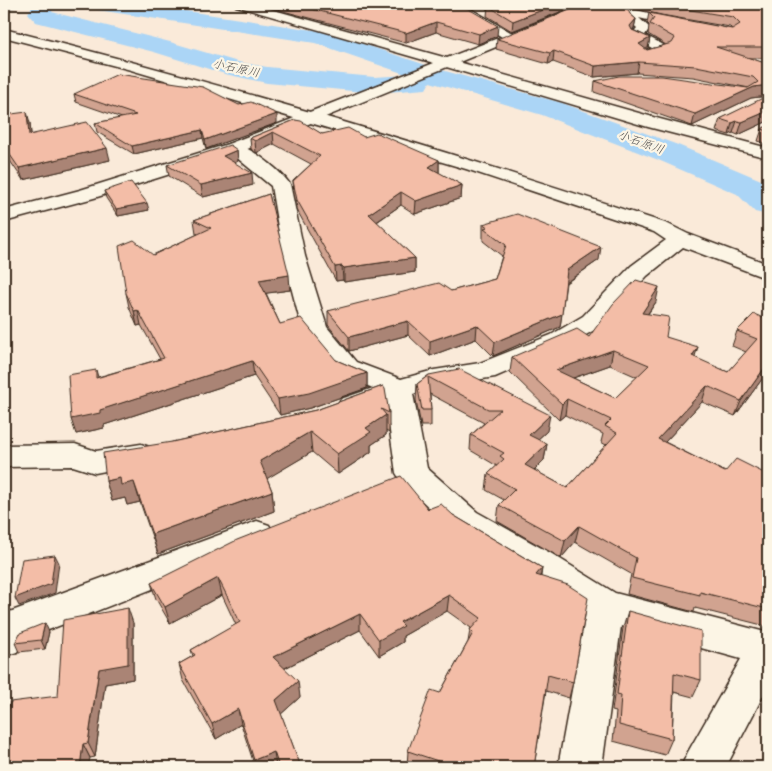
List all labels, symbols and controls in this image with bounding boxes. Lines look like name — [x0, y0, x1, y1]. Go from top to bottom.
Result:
water label: 小石原川 — [211, 53, 262, 81]
water label: 小石原川 — [616, 124, 667, 158]

